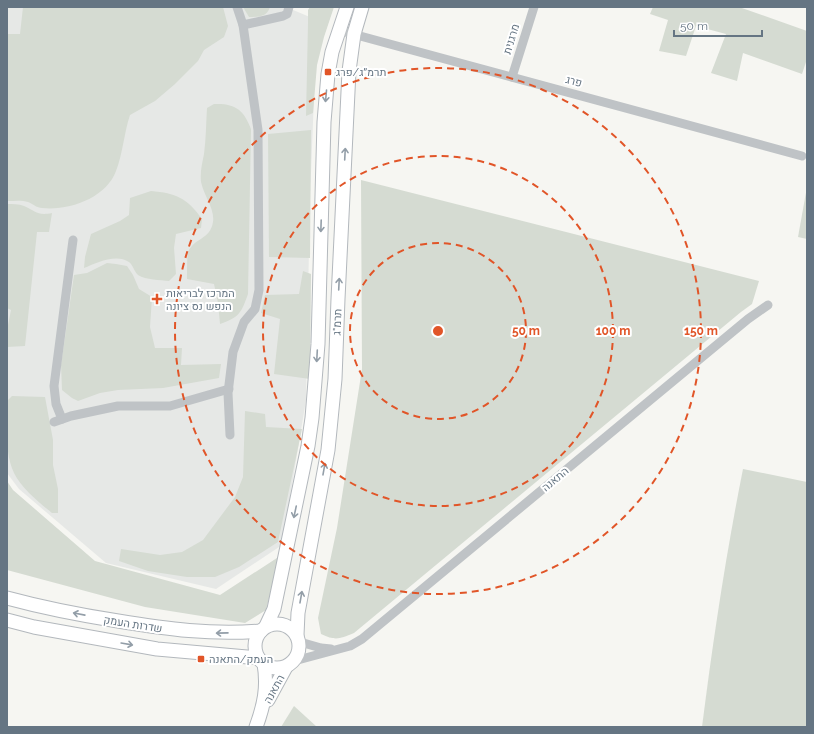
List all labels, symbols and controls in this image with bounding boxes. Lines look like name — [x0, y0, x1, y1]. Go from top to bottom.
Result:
scale bar — [674, 12, 762, 38]
text: 50 m — [680, 19, 708, 33]
street label: מרגנית — [501, 22, 522, 56]
place label: תרמ״ג/פרג — [336, 66, 386, 79]
marker: תרמ״ג/פרג — [323, 67, 333, 77]
street label: פרג — [564, 73, 584, 90]
one-way arrow — [323, 89, 330, 102]
one-way arrow — [341, 148, 349, 161]
one-way arrow — [318, 219, 325, 232]
one-way arrow — [335, 278, 342, 291]
place label: המרכז לבריאות הנפש נס ציונה — [166, 287, 235, 313]
marker: המרכז לבריאות הנפש נס ציונה — [151, 293, 163, 305]
street label: תרמ"ג — [331, 308, 344, 336]
centre of rings — [431, 324, 445, 338]
text: 50 m — [512, 324, 540, 338]
text: 100 m — [596, 324, 630, 338]
text: 150 m — [684, 324, 718, 338]
one-way arrow — [314, 349, 321, 362]
one-way arrow — [321, 463, 329, 476]
street label: התאנה — [539, 464, 571, 494]
one-way arrow — [290, 505, 298, 518]
one-way arrow — [297, 591, 305, 604]
one-way arrow — [73, 610, 86, 618]
street label: שדרות העמק — [103, 613, 163, 636]
one-way arrow — [216, 629, 229, 637]
one-way arrow — [121, 640, 134, 648]
place label: העמק/התאנה — [209, 653, 273, 666]
marker: העמק/התאנה — [196, 654, 206, 664]
street label: התאנה — [261, 673, 288, 706]

